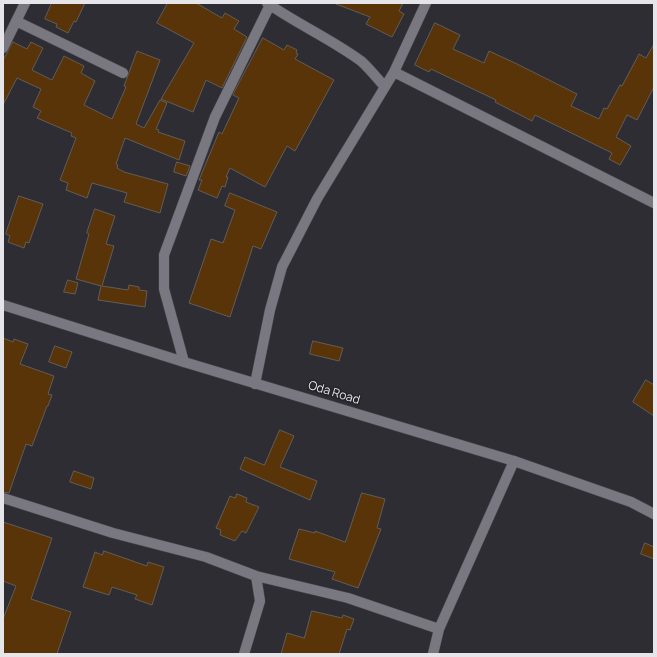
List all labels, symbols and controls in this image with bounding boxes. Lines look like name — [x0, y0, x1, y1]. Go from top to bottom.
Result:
street label: Oda Road — [306, 378, 362, 408]

